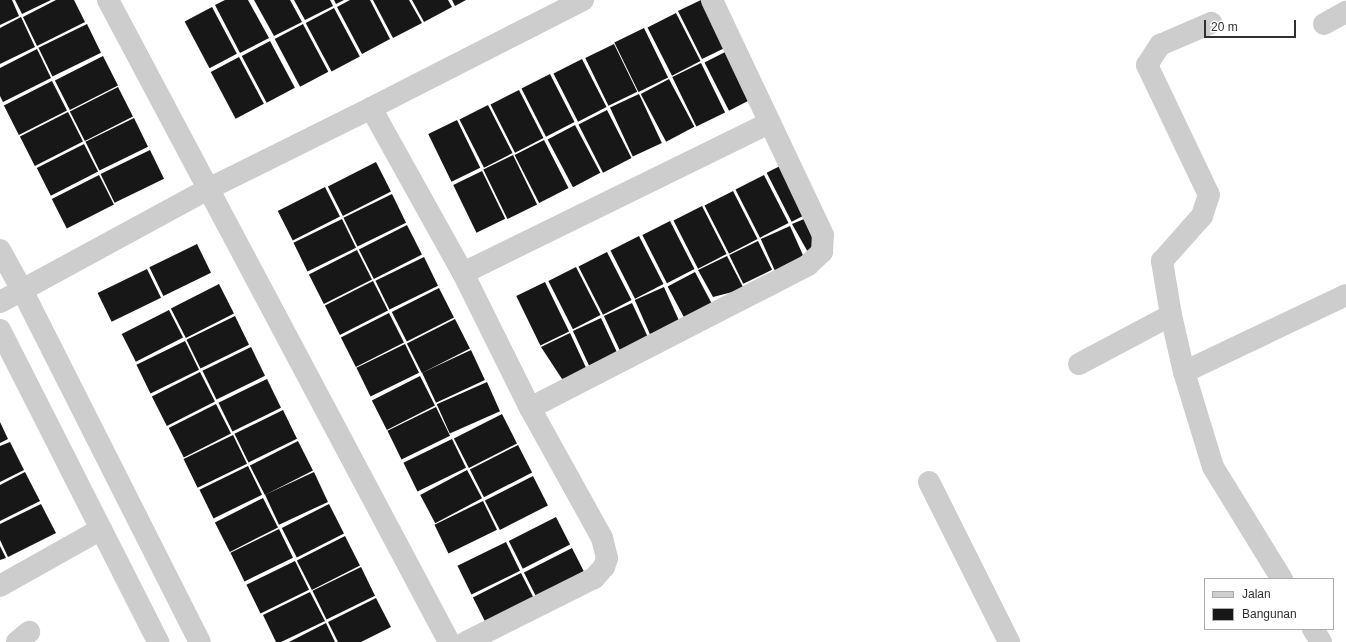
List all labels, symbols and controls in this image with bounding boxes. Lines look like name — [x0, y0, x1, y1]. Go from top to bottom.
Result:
scale bar — [1206, 12, 1298, 38]
text: 20 m — [1211, 20, 1238, 34]
legend — [1204, 578, 1334, 630]
text: Jalan — [1242, 587, 1271, 601]
text: Bangunan — [1242, 607, 1297, 621]

